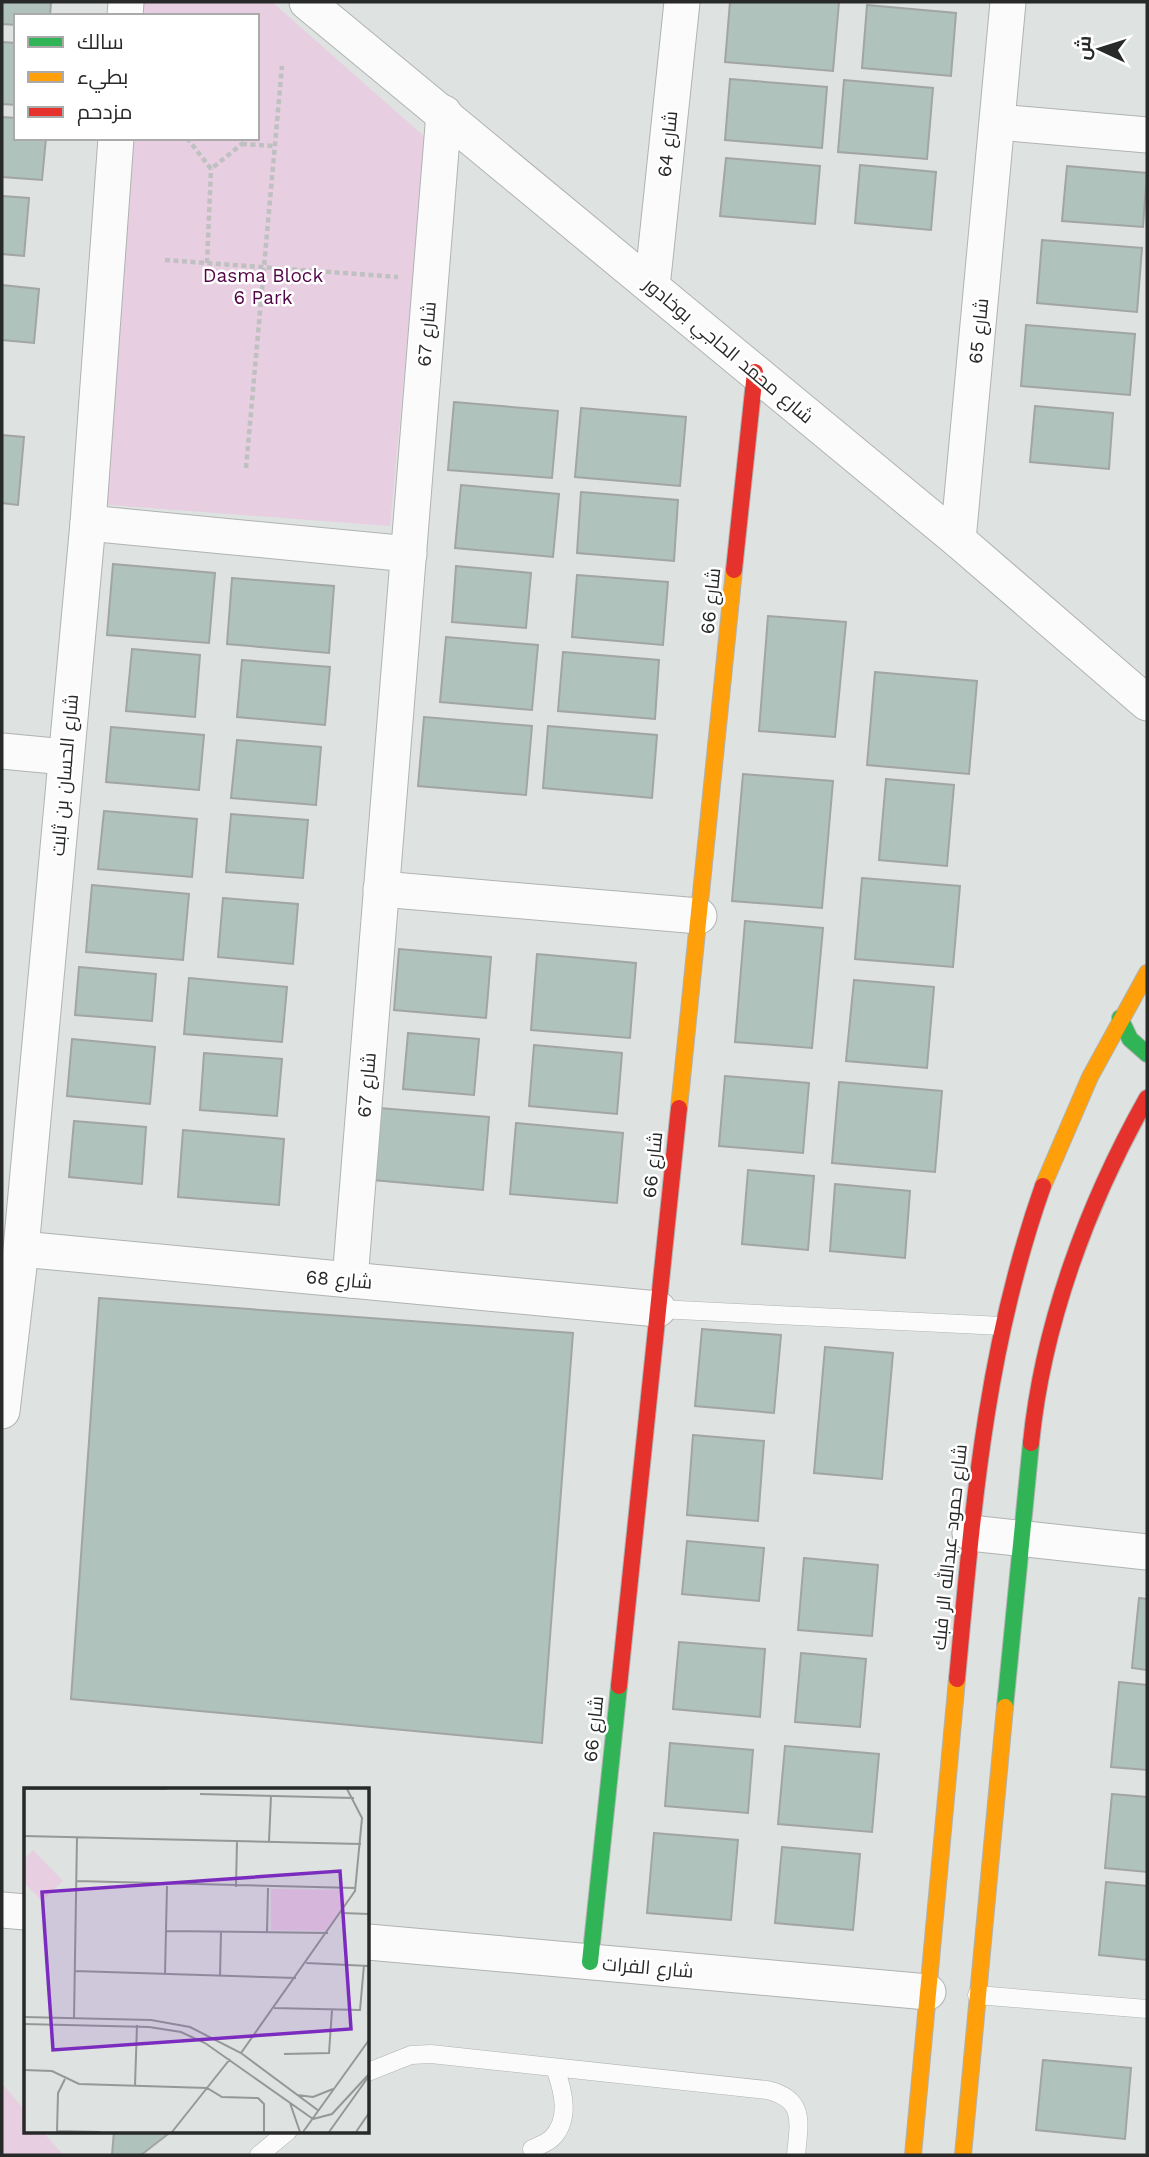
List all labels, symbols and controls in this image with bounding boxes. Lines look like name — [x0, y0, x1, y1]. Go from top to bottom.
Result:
legend — [14, 14, 259, 140]
north arrow — [1065, 14, 1135, 84]
text: سالك — [77, 29, 124, 54]
text: ش — [1071, 35, 1096, 61]
text: بطيء — [77, 64, 128, 93]
text: مزدحم — [77, 99, 132, 126]
street label: شارع 64 — [653, 110, 684, 179]
park label: Dasma Block 6 Park — [203, 264, 323, 309]
street label: شارع محمد الحاجي بوخادور — [636, 272, 818, 430]
street label: شارع 65 — [964, 297, 995, 365]
street label: شارع 67 — [412, 301, 443, 368]
street label: شارع 66 — [696, 567, 727, 635]
street label: شارع الحسان بن ثابت — [46, 693, 85, 857]
street label: شارع 67 — [352, 1052, 383, 1119]
street label: شارع 66 — [638, 1131, 669, 1199]
street label: شارع 68 — [305, 1265, 373, 1296]
street label: شارع حمود عبدالله الر فبك — [926, 1443, 974, 1651]
street label: شارع 66 — [579, 1695, 610, 1763]
inset map — [24, 1788, 369, 2132]
street label: شارع الفرات — [601, 1952, 695, 1985]

